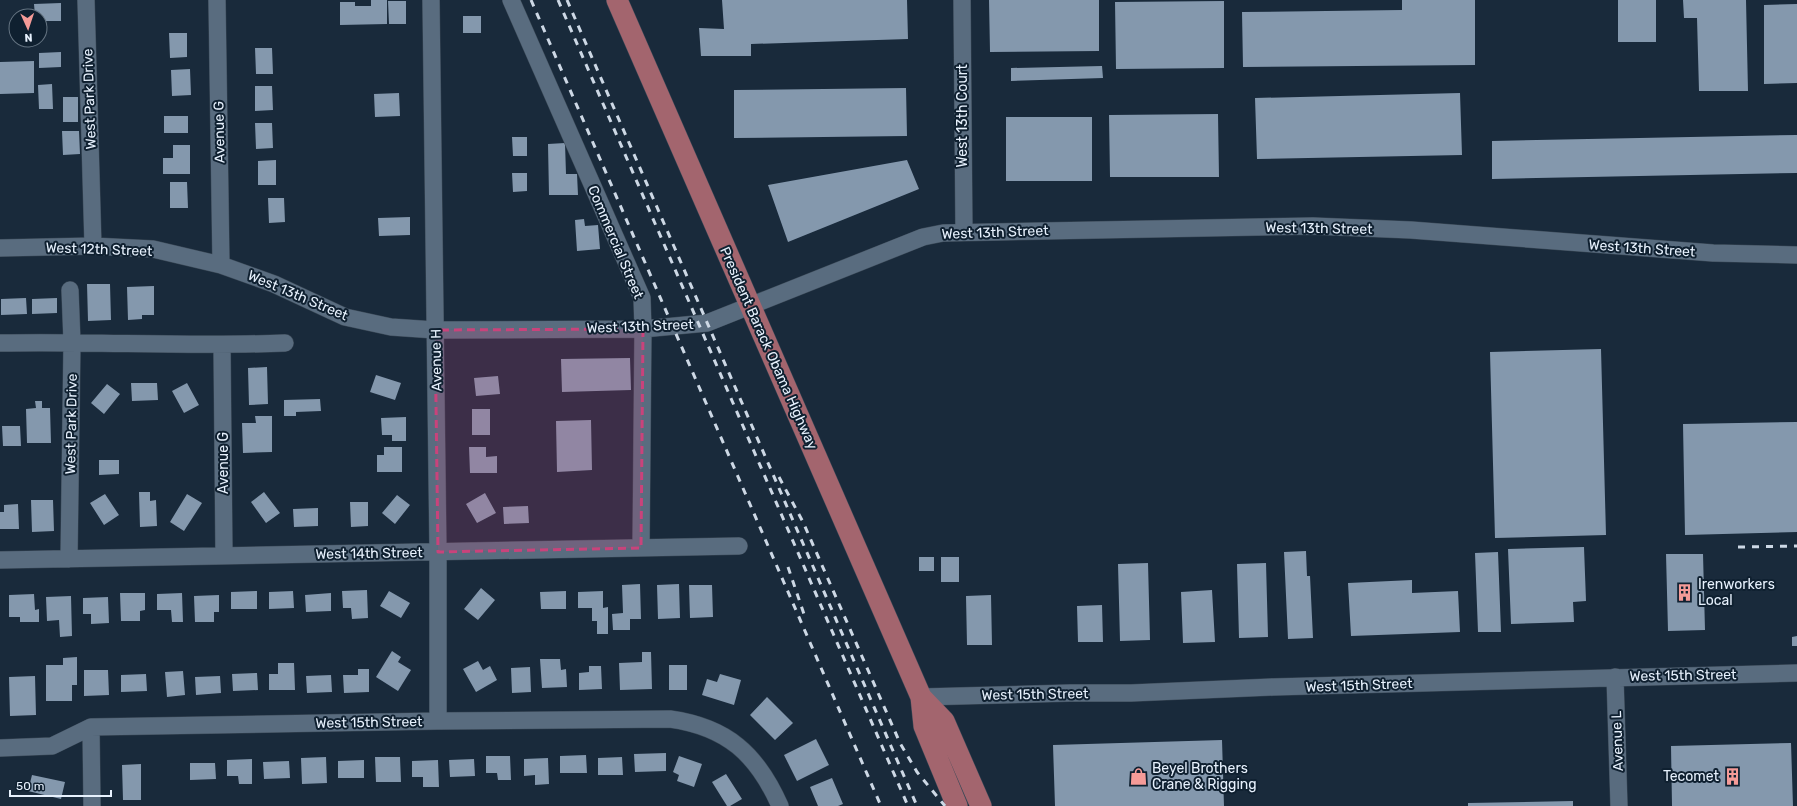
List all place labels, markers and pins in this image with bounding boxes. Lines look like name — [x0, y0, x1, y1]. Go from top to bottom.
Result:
place label: Irenworkers Local — [1698, 576, 1775, 609]
building icon: Irenworkers Local — [1675, 582, 1695, 602]
place label: Beyel Brothers Crane & Rigging — [1152, 760, 1257, 793]
shop icon: Beyel Brothers Crane & Rigging — [1129, 766, 1149, 786]
building icon: Tecomet — [1722, 766, 1742, 786]
place label: Tecomet — [1663, 768, 1720, 785]

